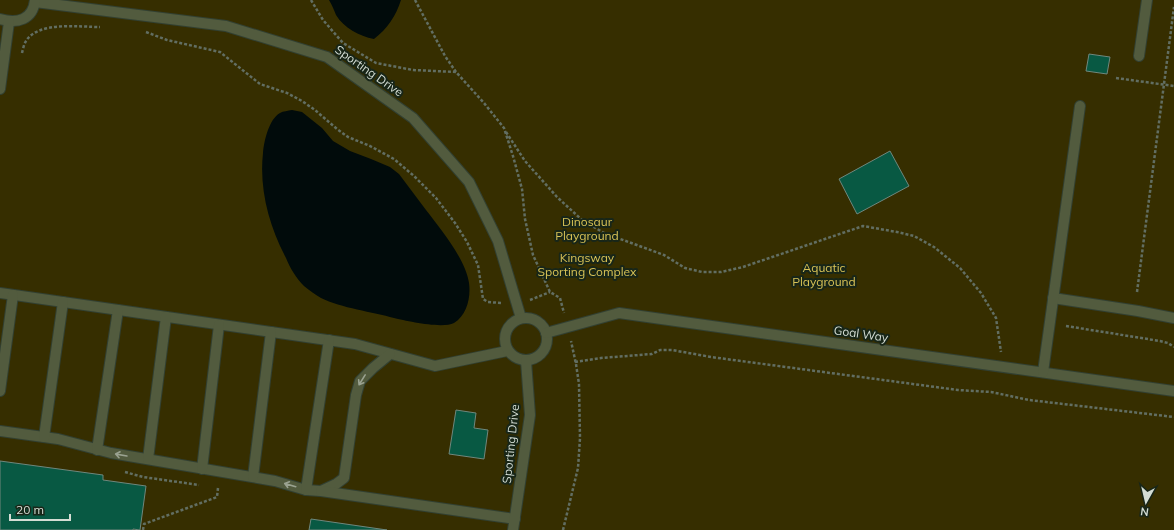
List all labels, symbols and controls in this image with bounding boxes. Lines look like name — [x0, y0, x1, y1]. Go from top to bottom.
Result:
street label: Sporting Drive — [332, 42, 406, 100]
park label: Dinosaur Playground — [555, 214, 619, 243]
park label: Kingsway Sporting Complex — [538, 250, 637, 279]
park label: Aquatic Playground — [792, 260, 856, 289]
street label: Goal Way — [833, 322, 890, 345]
one-way arrow — [358, 375, 367, 386]
street label: Sporting Drive — [499, 404, 522, 484]
one-way arrow — [115, 451, 128, 459]
one-way arrow — [284, 481, 297, 488]
north arrow — [1126, 482, 1166, 522]
scale bar — [10, 496, 70, 522]
text: 20 m — [16, 502, 44, 517]
text: N — [1140, 504, 1150, 519]

